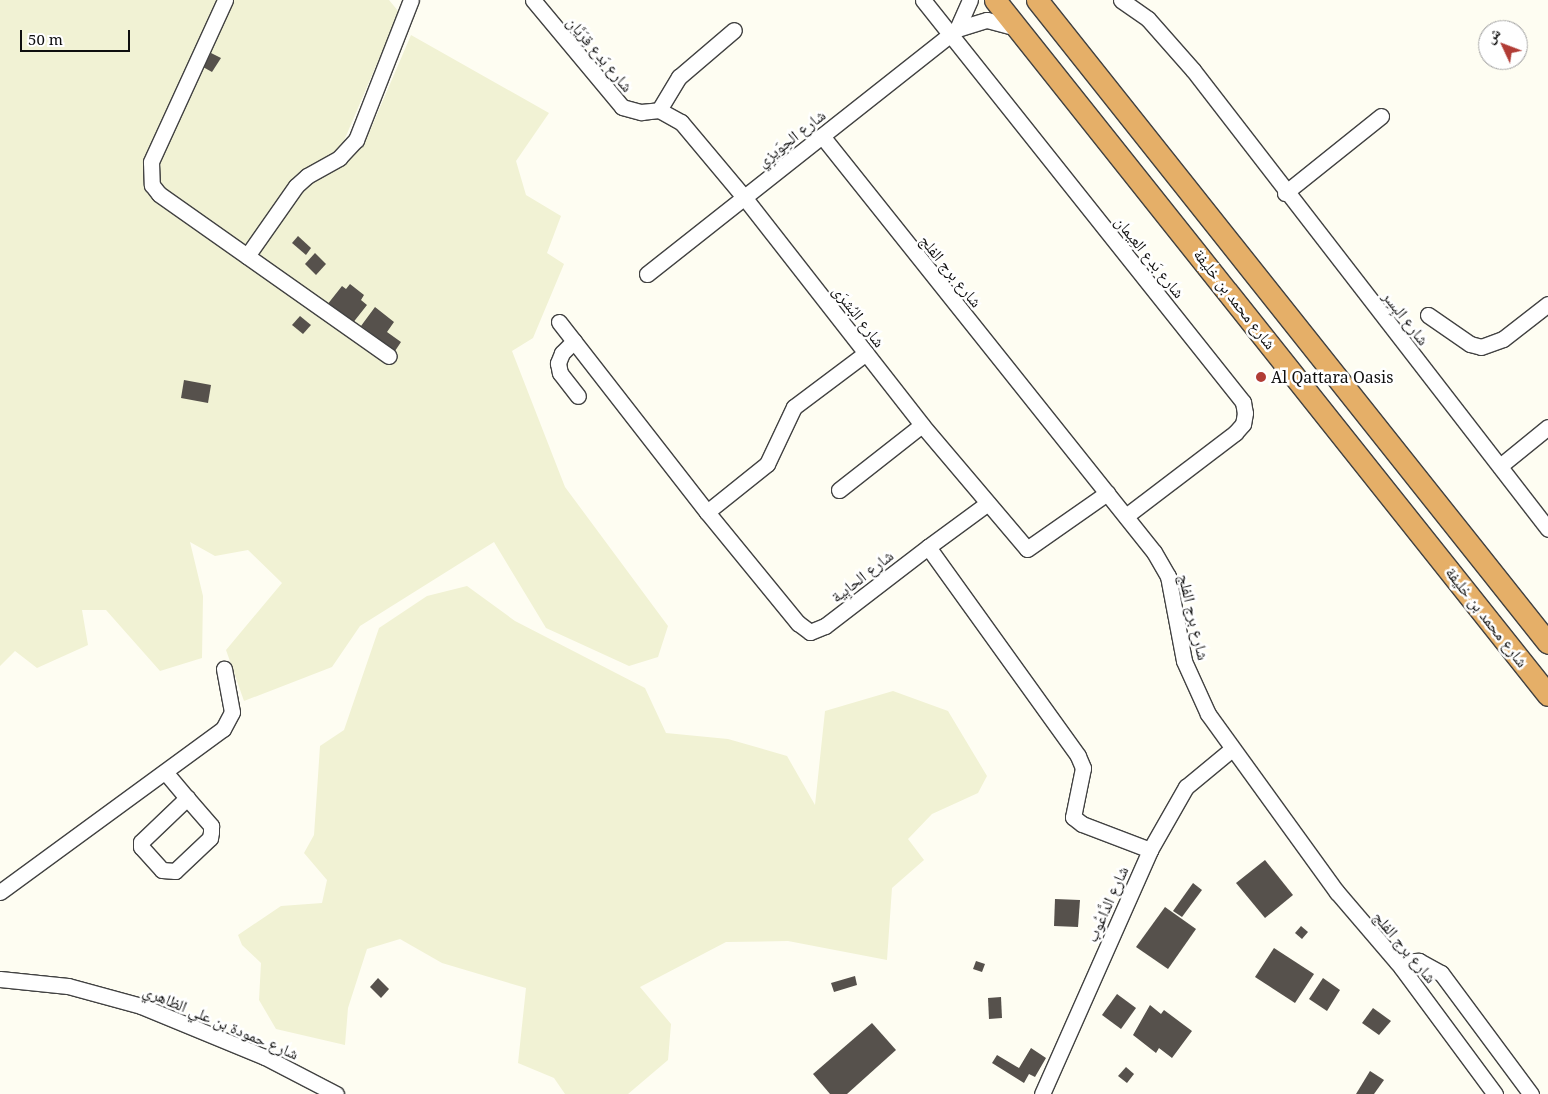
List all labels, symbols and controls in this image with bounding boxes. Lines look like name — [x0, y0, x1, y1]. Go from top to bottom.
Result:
street label: شارع بَدع قِرَيَّان — [563, 12, 637, 96]
scale bar — [22, 20, 132, 52]
north arrow — [1478, 20, 1528, 70]
text: ش — [1480, 23, 1504, 47]
text: 50 m — [28, 29, 63, 49]
street label: شارع الحِوَيزِي — [753, 105, 829, 171]
street label: شارع بَدع العِيمان — [1111, 212, 1189, 302]
street label: شارع برج الفلج — [916, 231, 986, 311]
street label: شارع محمد بن خليفة — [1190, 245, 1280, 353]
street label: شارع البُشرَى — [829, 281, 889, 351]
street label: شارع البِسِر — [1379, 287, 1433, 349]
place label: Al Qattara Oasis — [1271, 367, 1393, 387]
marker: Al Qattara Oasis — [1255, 371, 1267, 383]
street label: شارع الحابِية — [827, 546, 897, 606]
street label: شارع محمد بن خليفة — [1442, 563, 1532, 671]
street label: شارع برج الفلج — [1175, 572, 1213, 662]
street label: شارع الدَّاعُوب — [1082, 863, 1132, 945]
street label: شارع برج الفلج — [1369, 907, 1441, 987]
street label: شارع حمودة بن علي الظاهري — [140, 981, 302, 1063]

